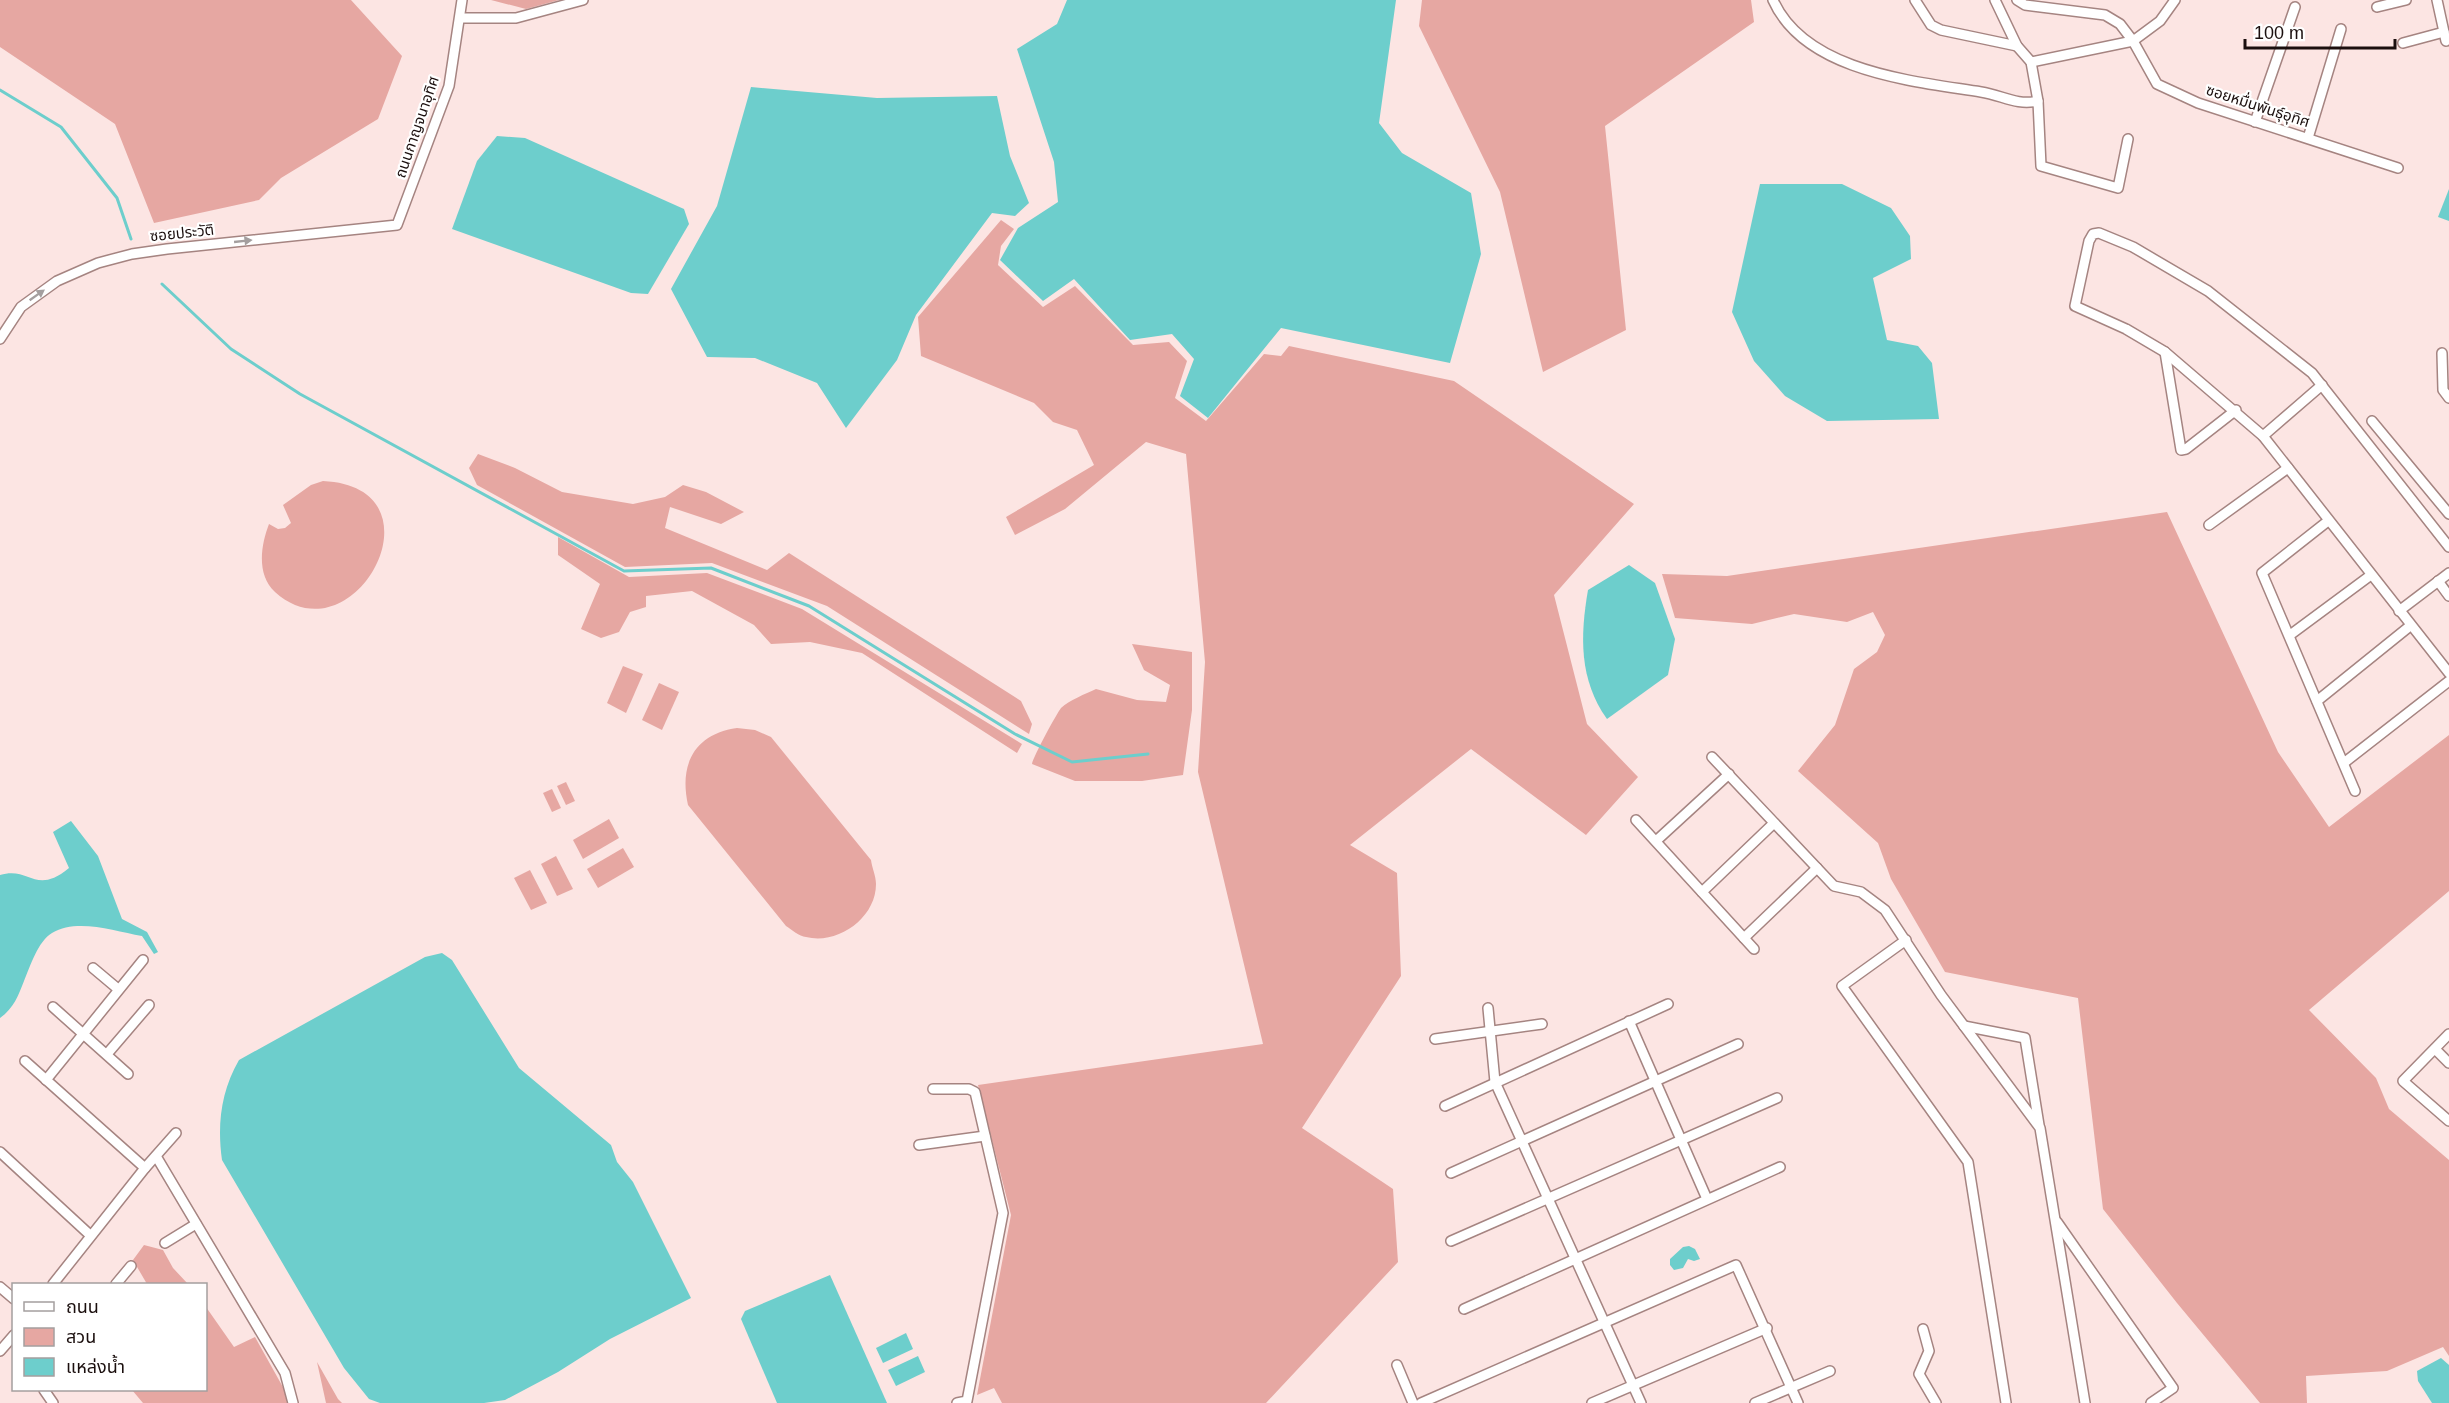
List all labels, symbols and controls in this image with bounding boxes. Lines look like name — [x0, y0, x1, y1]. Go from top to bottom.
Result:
scale bar — [2245, 12, 2395, 50]
text: 100 m — [2254, 23, 2304, 43]
street label: ถนนกาญจนาอุทิศ — [391, 74, 443, 180]
street label: ซอยหมื่นพันธุ์อุทิศ — [2204, 79, 2313, 131]
street label: ซอยประวัติ — [149, 221, 215, 244]
one-way arrow — [233, 236, 252, 246]
one-way arrow — [29, 290, 45, 301]
legend — [12, 1283, 207, 1391]
text: ถนน — [66, 1297, 99, 1317]
text: สวน — [66, 1327, 96, 1347]
text: แหล่งน้ำ — [66, 1354, 125, 1377]

